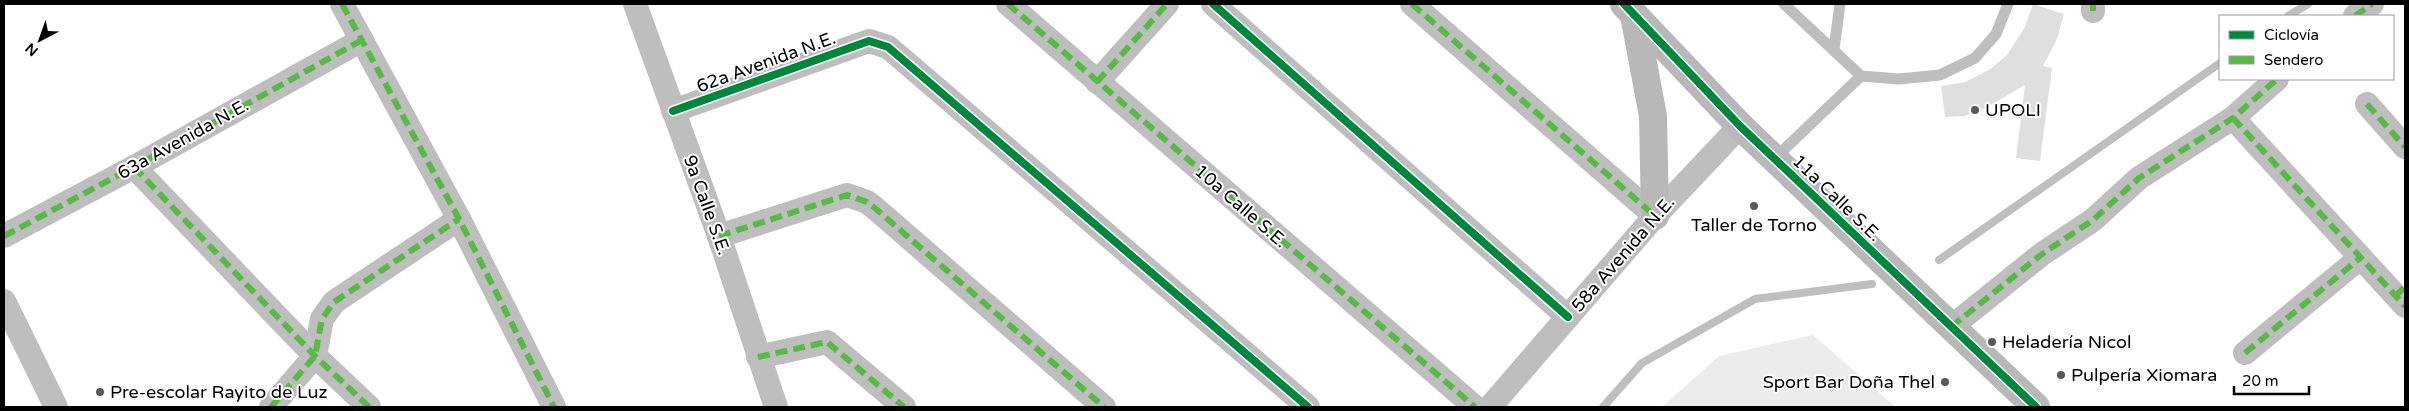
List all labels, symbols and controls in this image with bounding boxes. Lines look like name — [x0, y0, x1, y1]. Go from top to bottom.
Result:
north arrow — [15, 15, 65, 65]
legend — [2219, 15, 2394, 80]
text: Ciclovía — [2264, 26, 2319, 44]
street label: 62a Avenida N.E. — [693, 27, 839, 97]
text: N — [22, 39, 42, 60]
text: Sendero — [2264, 51, 2323, 69]
street label: 63a Avenida N.E. — [114, 94, 252, 184]
place label: UPOLI — [1985, 99, 2041, 121]
marker: UPOLI — [1969, 104, 1981, 116]
street label: 11a Calle S.E. — [1788, 150, 1886, 246]
street label: 9a Calle S.E. — [679, 152, 735, 258]
street label: 10a Calle S.E. — [1190, 160, 1292, 252]
street label: 58a Avenida N.E. — [1567, 191, 1679, 317]
marker: Taller de Torno — [1748, 200, 1760, 212]
place label: Taller de Torno — [1691, 214, 1817, 236]
place label: Heladería Nicol — [2002, 331, 2132, 353]
marker: Heladería Nicol — [1986, 336, 1998, 348]
place label: Pulpería Xiomara — [2071, 364, 2217, 386]
scale bar — [2234, 364, 2309, 396]
marker: Pulpería Xiomara — [2055, 369, 2067, 381]
place label: Sport Bar Doña Thel — [1763, 371, 1935, 393]
text: 20 m — [2242, 372, 2279, 390]
marker: Sport Bar Doña Thel — [1939, 376, 1951, 388]
place label: Pre-escolar Rayito de Luz — [110, 381, 327, 403]
marker: Pre-escolar Rayito de Luz — [94, 386, 106, 398]

